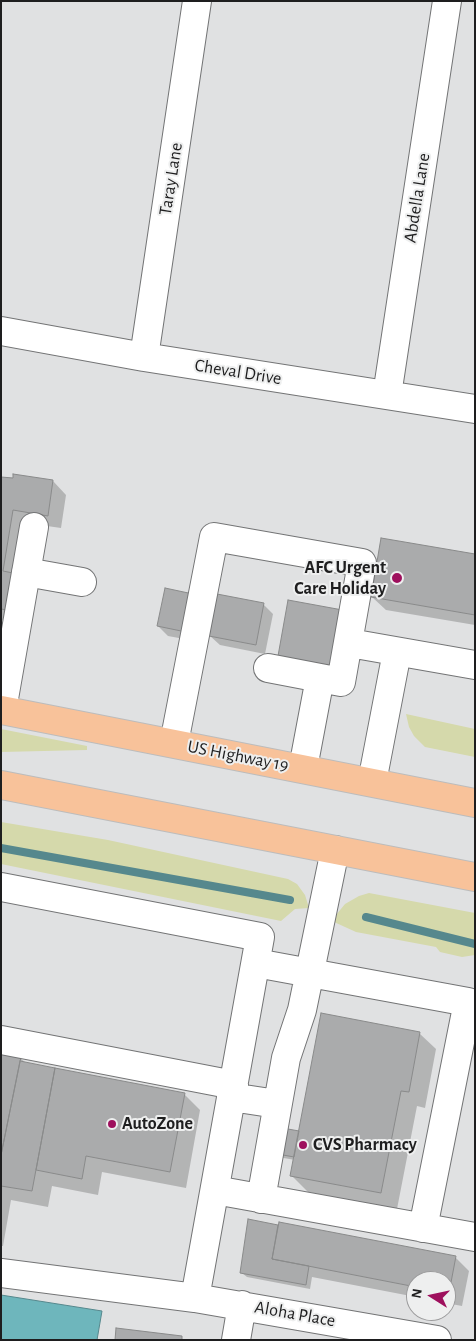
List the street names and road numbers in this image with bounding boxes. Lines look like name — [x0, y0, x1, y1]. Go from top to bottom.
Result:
street label: Taray Lane — [155, 141, 187, 217]
street label: Abdella Lane — [399, 152, 435, 244]
street label: Cheval Drive — [193, 354, 283, 390]
street label: US Highway 19 — [186, 736, 290, 776]
street label: Aloha Place — [253, 1296, 337, 1332]

